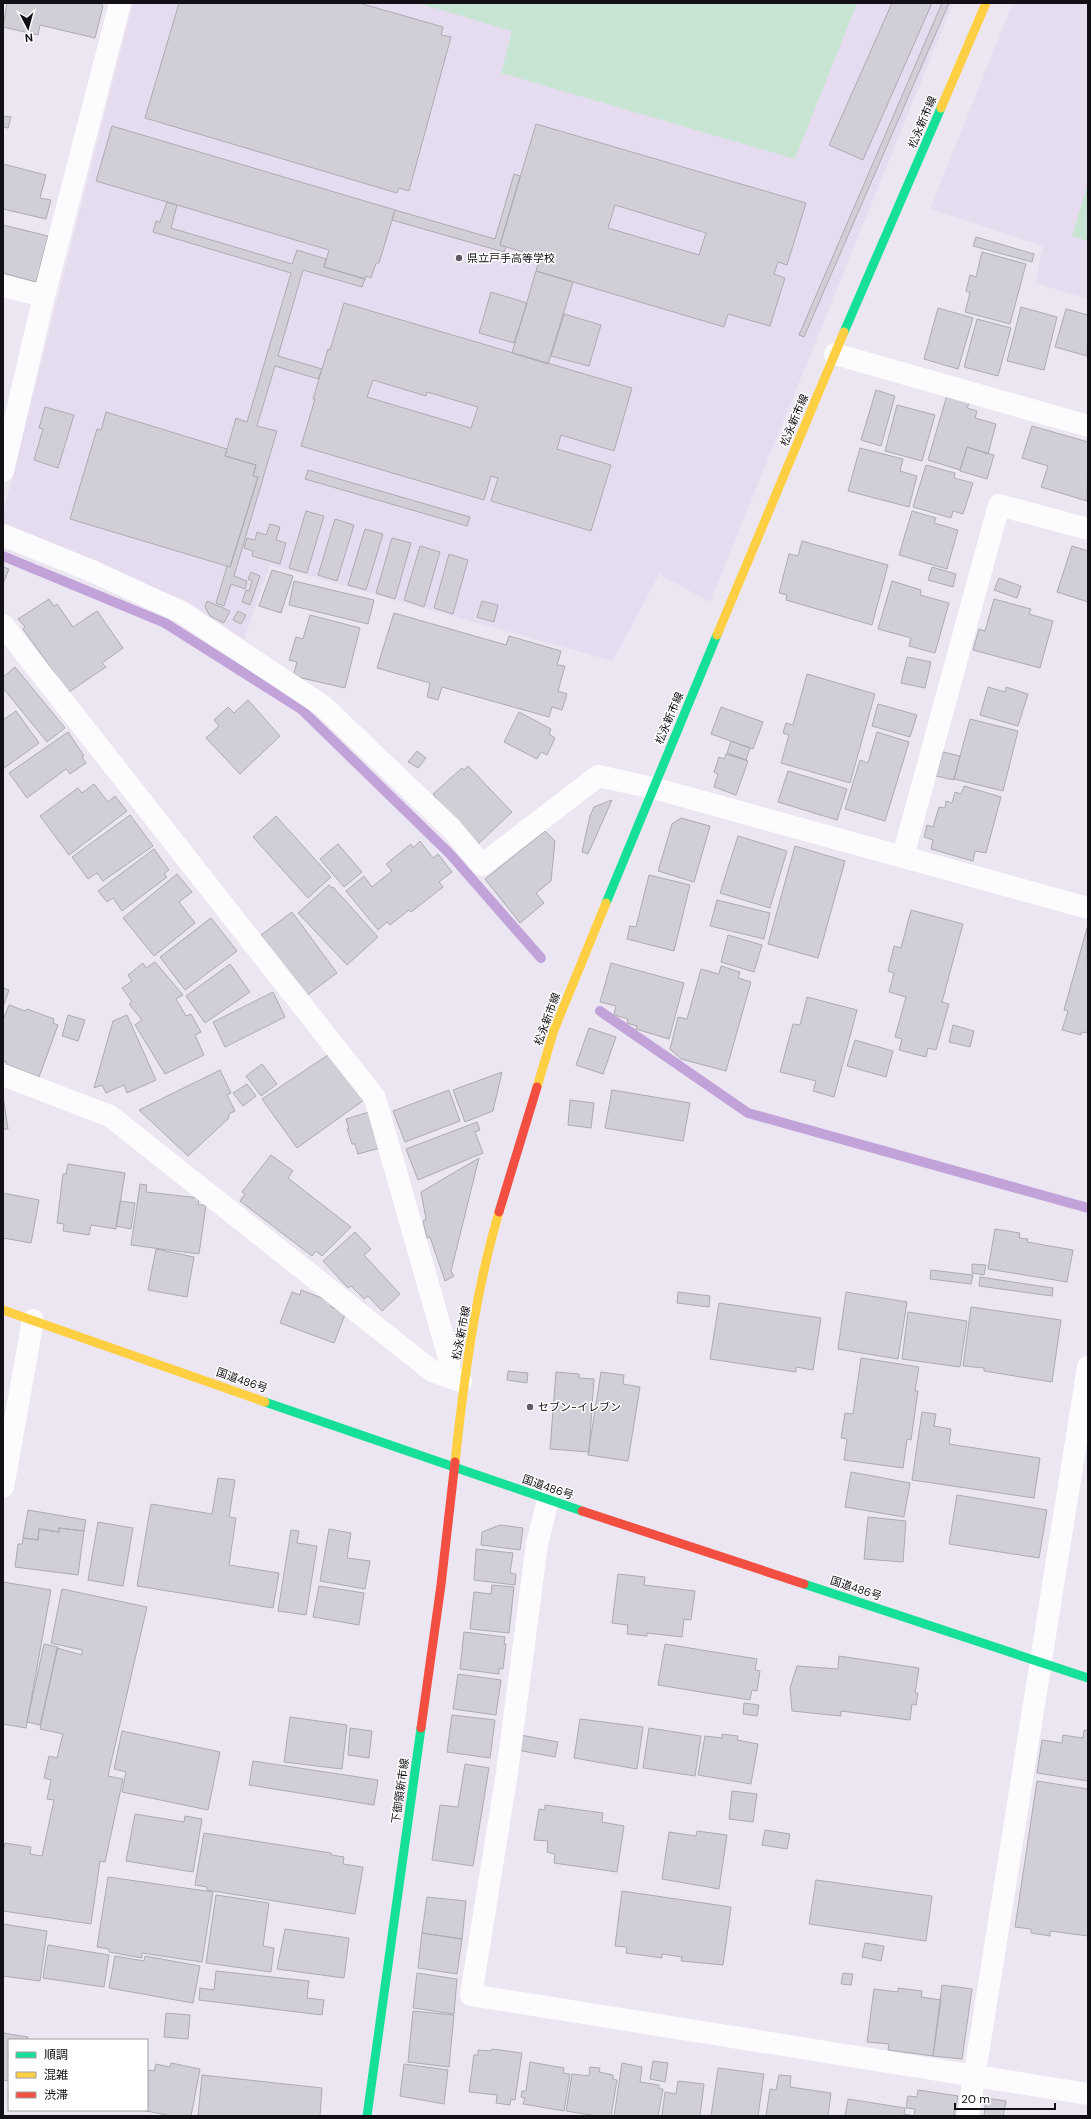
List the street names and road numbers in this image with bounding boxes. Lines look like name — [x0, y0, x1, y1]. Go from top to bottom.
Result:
street label: 松永新市線 — [905, 94, 939, 150]
street label: 松永新市線 — [777, 392, 811, 448]
street label: 松永新市線 — [652, 690, 686, 746]
street label: 松永新市線 — [531, 991, 563, 1047]
street label: 松永新市線 — [449, 1305, 473, 1361]
street label: 国道486号 — [215, 1365, 269, 1395]
street label: 国道486号 — [521, 1472, 575, 1502]
street label: 国道486号 — [829, 1573, 883, 1603]
street label: 下御領新市線 — [388, 1757, 412, 1825]

